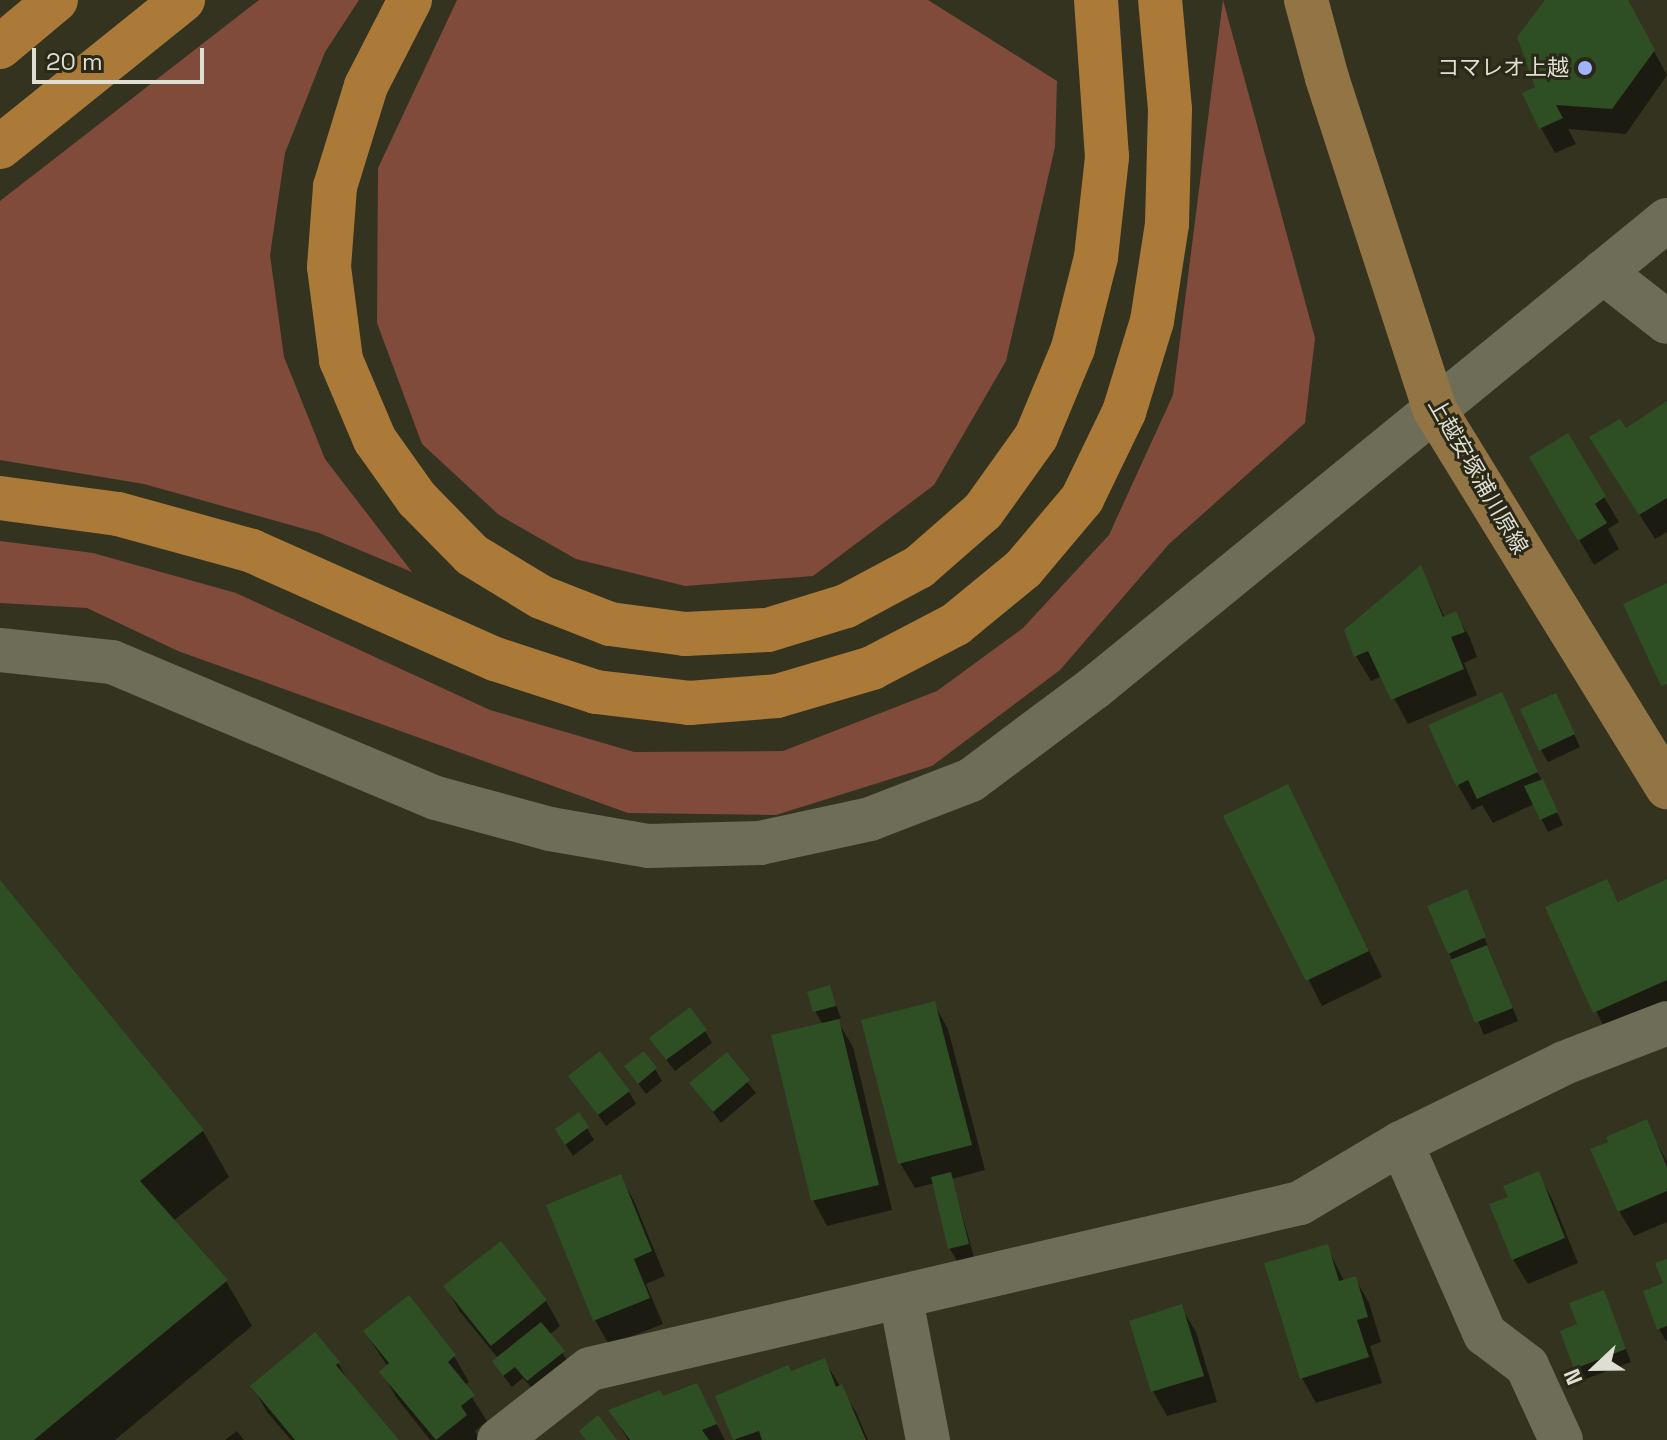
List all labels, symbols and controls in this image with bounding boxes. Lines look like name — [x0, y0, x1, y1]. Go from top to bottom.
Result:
scale bar — [36, 32, 208, 82]
text: 20 m — [46, 46, 103, 77]
place label: コマレオ上越 — [1437, 55, 1569, 81]
marker: コマレオ上越 — [1576, 59, 1594, 77]
street label: 上越安塚浦川原線 — [1423, 393, 1533, 559]
north arrow — [1555, 1328, 1635, 1408]
text: N — [1557, 1365, 1588, 1389]

